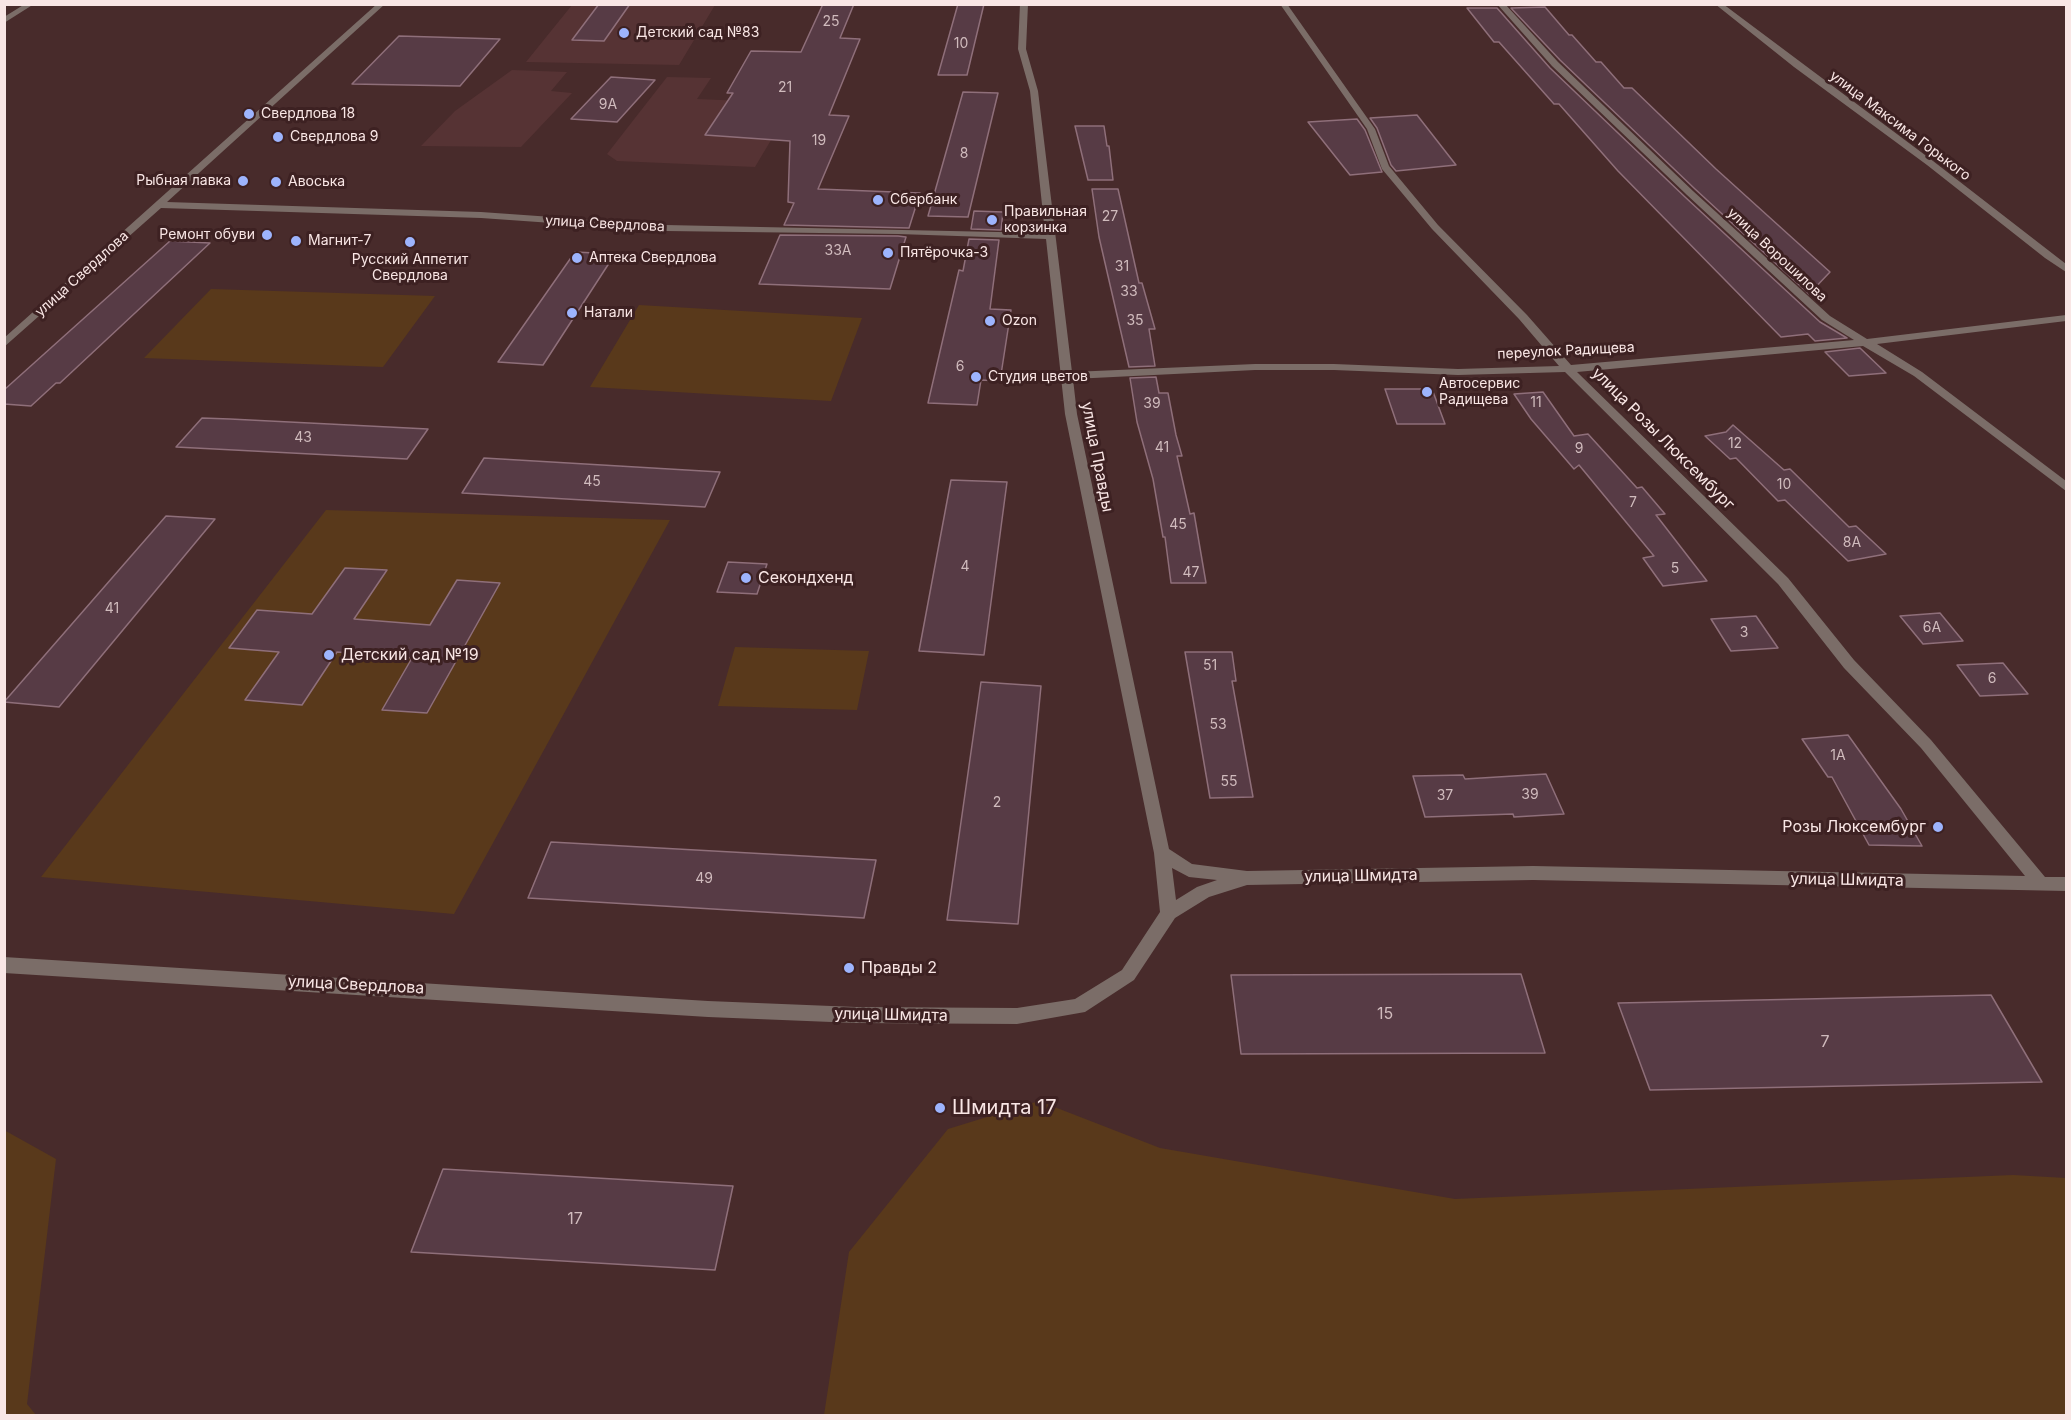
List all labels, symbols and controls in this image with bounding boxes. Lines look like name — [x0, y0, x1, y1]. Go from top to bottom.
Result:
house number: 25 — [822, 14, 840, 30]
place label: Детский сад №83 — [636, 25, 759, 41]
marker: Детский сад №83 — [617, 26, 631, 40]
house number: 10 — [954, 36, 968, 52]
street label: улица Максима Горького — [1826, 68, 1974, 184]
house number: 21 — [778, 80, 792, 96]
house number: 9А — [599, 97, 617, 113]
place label: Свердлова 18 — [261, 106, 355, 122]
marker: Свердлова 18 — [242, 107, 256, 121]
place label: Свердлова 9 — [290, 129, 378, 145]
marker: Свердлова 9 — [271, 130, 285, 144]
house number: 19 — [812, 133, 826, 149]
house number: 8 — [960, 146, 968, 162]
place label: Рыбная лавка — [136, 173, 231, 189]
marker: Рыбная лавка — [236, 174, 250, 188]
place label: Авоська — [288, 174, 345, 190]
marker: Авоська — [269, 175, 283, 189]
place label: Сбербанк — [890, 192, 957, 208]
marker: Сбербанк — [871, 193, 885, 207]
place label: Правильная корзинка — [1004, 204, 1087, 237]
street label: улица Ворошилова — [1724, 204, 1830, 306]
house number: 27 — [1102, 209, 1118, 225]
street label: улица Свердлова — [545, 212, 665, 236]
marker: Правильная корзинка — [985, 213, 999, 227]
place label: Ремонт обуви — [159, 227, 255, 243]
street label: улица Свердлова — [32, 228, 132, 320]
marker: Ремонт обуви — [260, 228, 274, 242]
place label: Магнит-7 — [308, 233, 371, 249]
marker: Магнит-7 — [289, 234, 303, 248]
marker: Русский Аппетит Свердлова — [403, 235, 417, 249]
house number: 33А — [825, 243, 851, 259]
place label: Пятёрочка-3 — [900, 245, 988, 261]
marker: Пятёрочка-3 — [881, 246, 895, 260]
place label: Аптека Свердлова — [589, 250, 717, 266]
marker: Аптека Свердлова — [570, 251, 584, 265]
place label: Русский Аппетит Свердлова — [352, 252, 468, 284]
house number: 31 — [1115, 259, 1129, 275]
house number: 33 — [1120, 284, 1138, 300]
place label: Натали — [584, 305, 633, 321]
marker: Натали — [565, 306, 579, 320]
place label: Ozon — [1002, 313, 1037, 329]
house number: 35 — [1126, 313, 1144, 329]
marker: Ozon — [983, 314, 997, 328]
street label: переулок Радищева — [1497, 339, 1635, 363]
house number: 6 — [956, 359, 964, 375]
street label: улица Розы Люксембург — [1588, 364, 1738, 514]
place label: Студия цветов — [988, 369, 1088, 385]
marker: Студия цветов — [969, 370, 983, 384]
place label: Автосервис Радищева — [1439, 376, 1520, 408]
marker: Автосервис Радищева — [1420, 385, 1434, 399]
house number: 11 — [1530, 395, 1542, 411]
house number: 39 — [1143, 396, 1161, 412]
street label: улица Правды — [1077, 400, 1117, 514]
house number: 43 — [294, 430, 312, 446]
house number: 12 — [1728, 436, 1742, 452]
house number: 41 — [1155, 440, 1169, 456]
house number: 9 — [1575, 441, 1583, 457]
house number: 45 — [583, 474, 601, 490]
house number: 10 — [1777, 477, 1791, 493]
house number: 7 — [1629, 495, 1637, 511]
house number: 45 — [1169, 517, 1187, 533]
house number: 8А — [1843, 535, 1861, 551]
house number: 4 — [960, 559, 970, 575]
house number: 5 — [1671, 561, 1679, 577]
house number: 47 — [1183, 565, 1199, 581]
place label: Секондхенд — [758, 568, 854, 588]
marker: Секондхенд — [739, 571, 753, 585]
house number: 41 — [105, 601, 119, 617]
house number: 6А — [1923, 620, 1941, 636]
house number: 3 — [1740, 625, 1748, 641]
place label: Детский сад №19 — [341, 645, 479, 665]
marker: Детский сад №19 — [322, 648, 336, 662]
house number: 51 — [1203, 658, 1217, 674]
house number: 6 — [1988, 671, 1996, 687]
house number: 53 — [1209, 717, 1227, 733]
house number: 1А — [1830, 748, 1846, 764]
house number: 55 — [1220, 774, 1238, 790]
house number: 39 — [1521, 787, 1539, 803]
house number: 37 — [1437, 788, 1453, 804]
house number: 2 — [993, 795, 1001, 811]
place label: Розы Люксембург — [1782, 817, 1926, 837]
marker: Розы Люксембург — [1931, 820, 1945, 834]
street label: улица Шмидта — [1304, 865, 1418, 887]
street label: улица Шмидта — [1790, 869, 1904, 891]
house number: 49 — [695, 871, 713, 887]
place label: Правды 2 — [861, 958, 937, 978]
marker: Правды 2 — [842, 961, 856, 975]
street label: улица Свердлова — [287, 972, 425, 998]
street label: улица Шмидта — [834, 1004, 948, 1026]
house number: 15 — [1377, 1004, 1393, 1024]
house number: 7 — [1820, 1032, 1830, 1052]
place label: Шмидта 17 — [952, 1096, 1057, 1120]
marker: Шмидта 17 — [933, 1101, 947, 1115]
house number: 17 — [567, 1209, 583, 1229]

